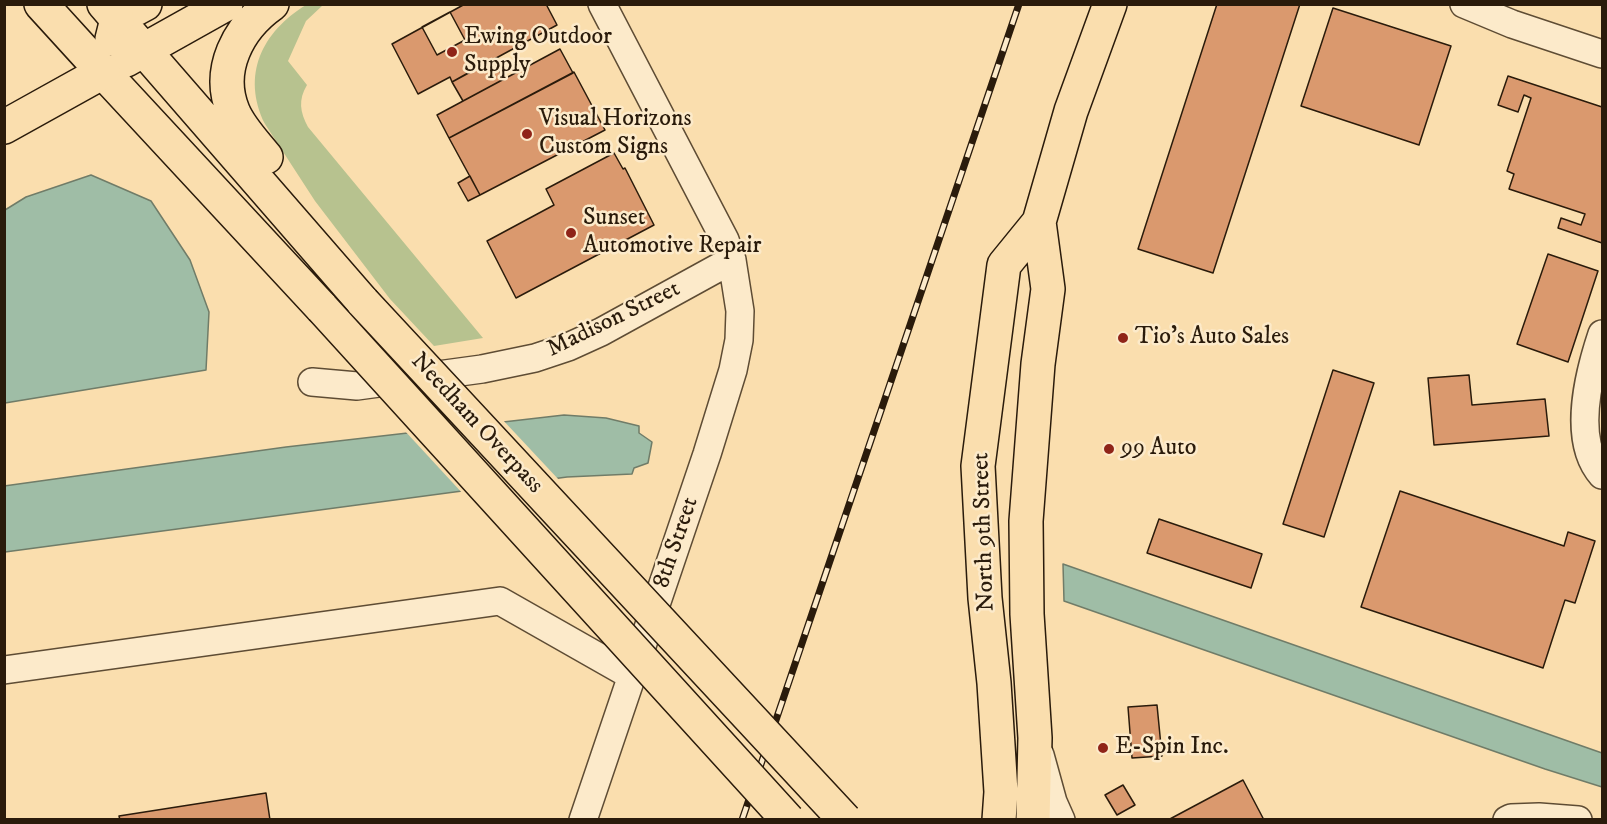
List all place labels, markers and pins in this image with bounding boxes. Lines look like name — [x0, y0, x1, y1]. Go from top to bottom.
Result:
place label: Ewing Outdoor Supply — [464, 24, 612, 80]
marker: Ewing Outdoor Supply — [445, 45, 459, 59]
place label: Visual Horizons Custom Signs — [539, 106, 691, 162]
marker: Visual Horizons Custom Signs — [520, 127, 534, 141]
place label: Sunset Automotive Repair — [583, 205, 761, 261]
marker: Sunset Automotive Repair — [564, 226, 578, 240]
place label: Tio's Auto Sales — [1135, 324, 1289, 352]
marker: Tio's Auto Sales — [1116, 331, 1130, 345]
place label: 99 Auto — [1121, 435, 1196, 463]
marker: 99 Auto — [1102, 442, 1116, 456]
place label: E-Spin Inc. — [1115, 734, 1229, 762]
marker: E-Spin Inc. — [1096, 741, 1110, 755]

